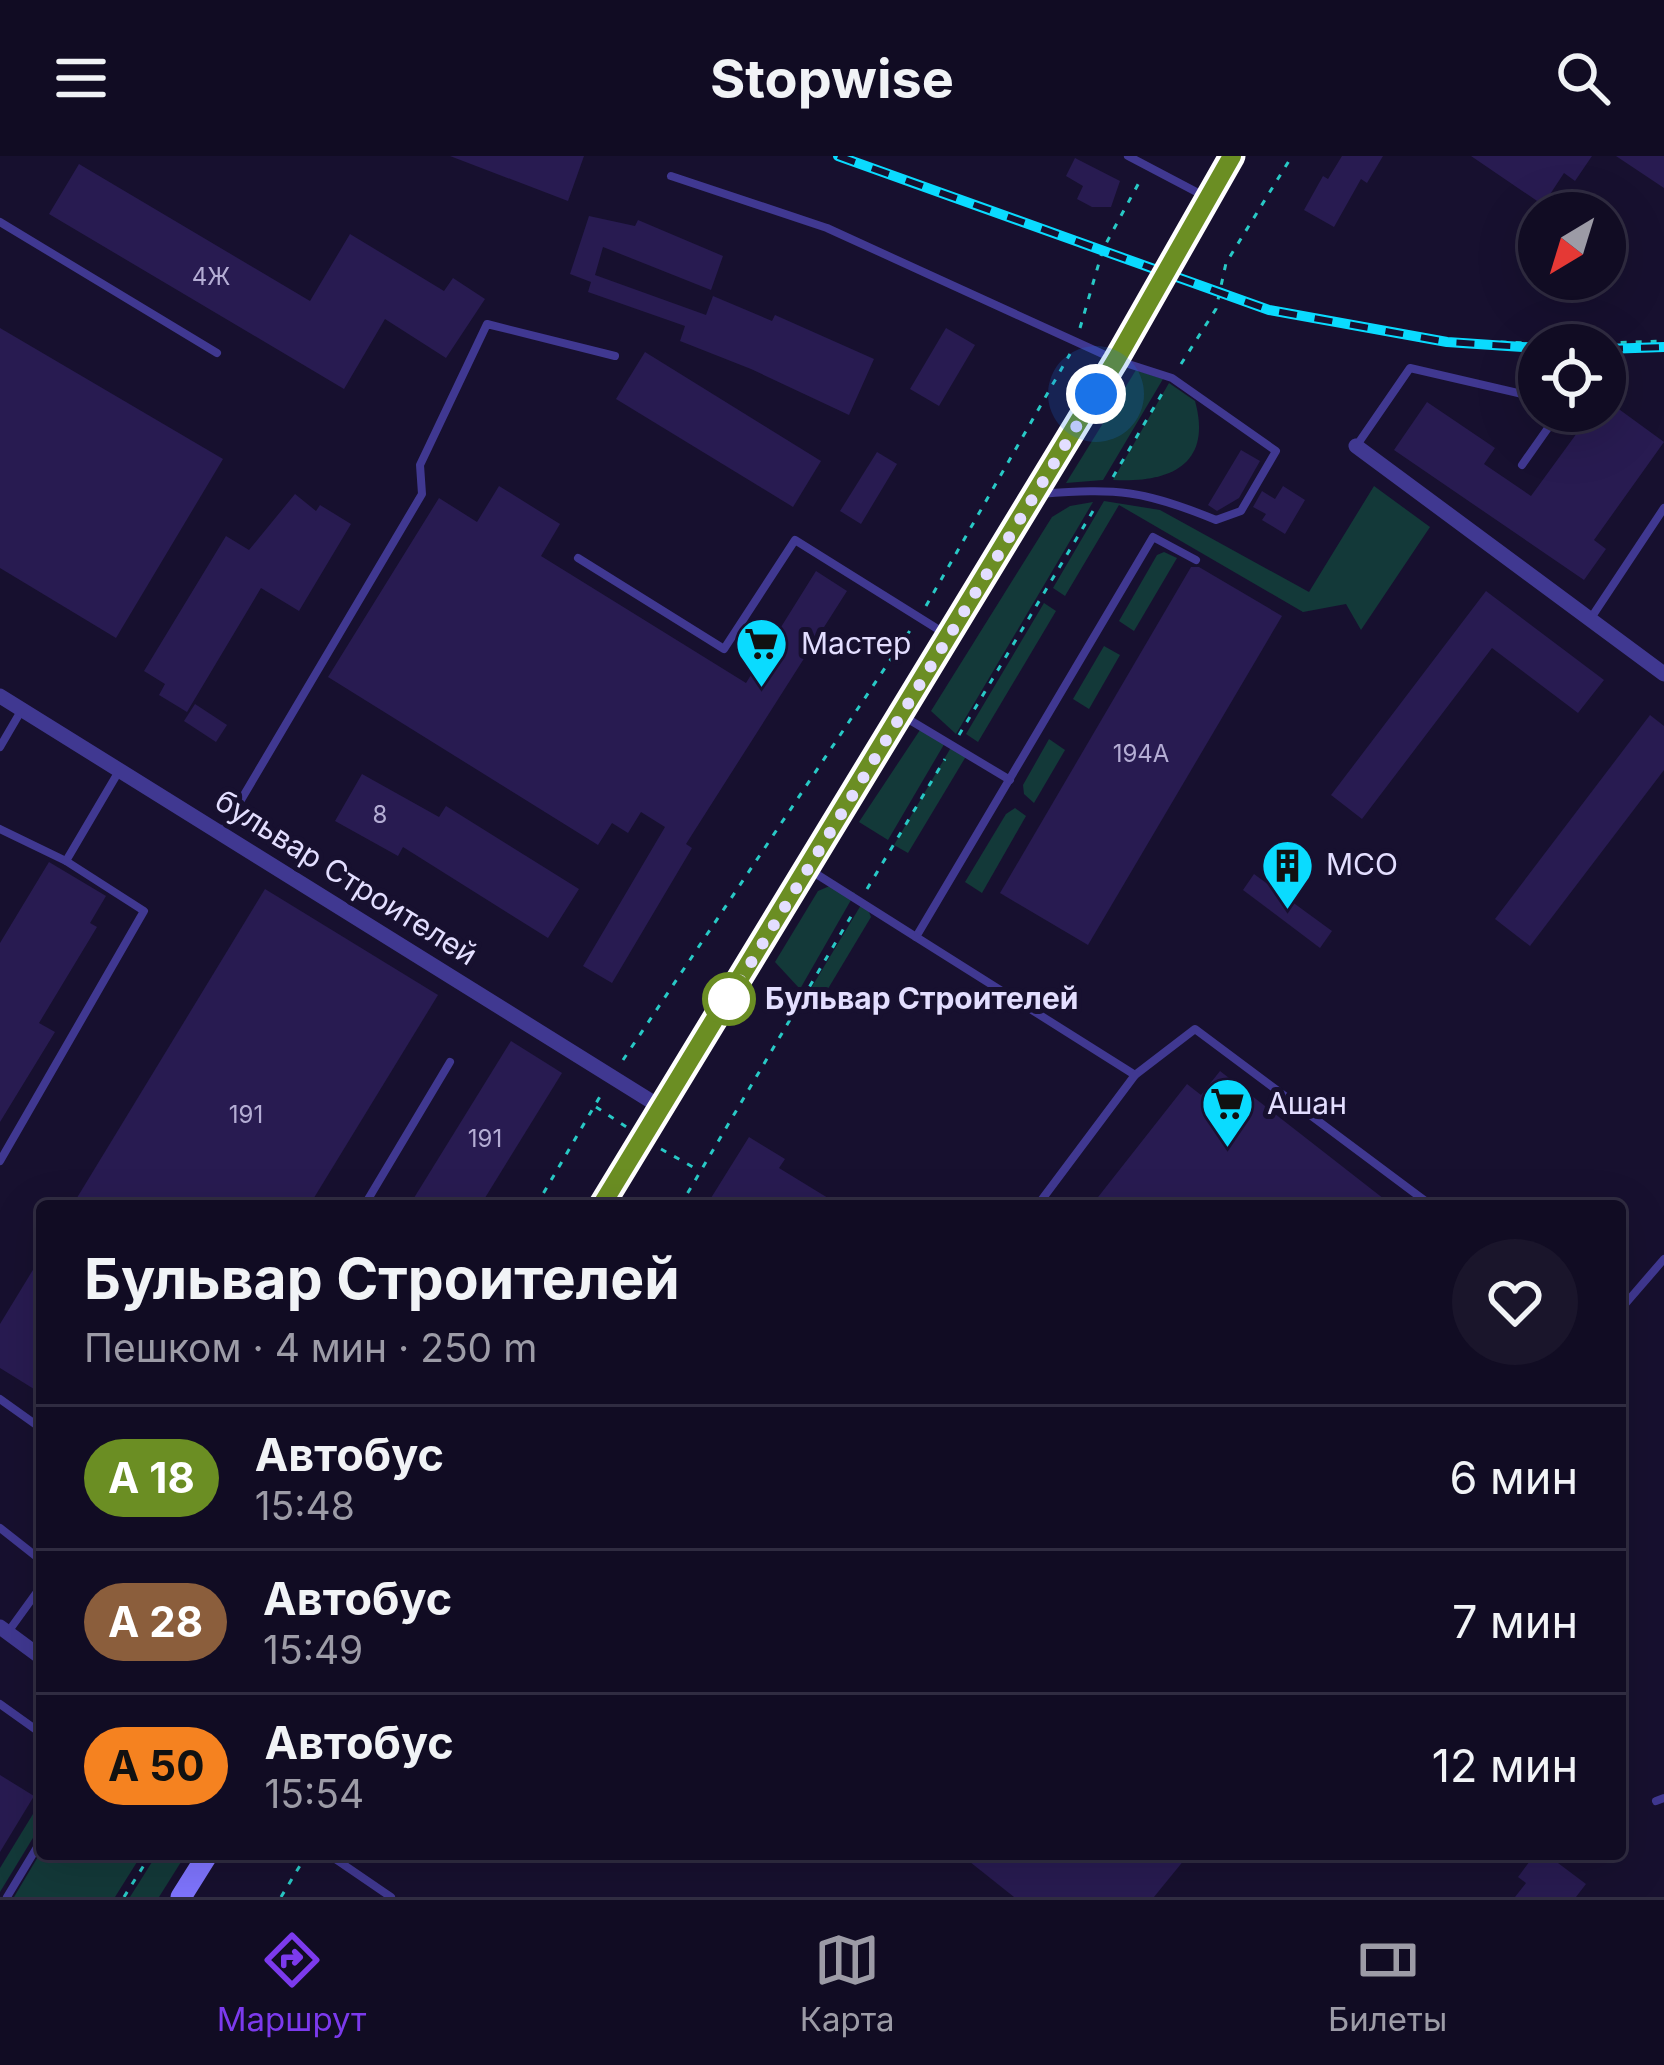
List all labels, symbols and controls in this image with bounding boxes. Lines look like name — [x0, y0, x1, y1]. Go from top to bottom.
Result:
icon: menu — [48, 45, 114, 111]
icon: search — [1550, 45, 1616, 111]
text: Stopwise — [710, 46, 954, 111]
north arrow — [1518, 192, 1626, 300]
map controls — [1518, 192, 1626, 432]
house number: 4Ж — [192, 262, 230, 291]
button: locate — [1518, 324, 1626, 432]
your location — [1066, 364, 1126, 424]
supermarket icon: Мастер — [734, 616, 790, 690]
place label: Мастер — [801, 625, 911, 661]
house number: 194А — [1113, 739, 1169, 768]
street label: бульвар Строителей — [209, 782, 484, 972]
house number: 8 — [373, 800, 387, 829]
building icon: МСО — [1259, 837, 1315, 911]
place label: МСО — [1326, 846, 1398, 882]
marker: Бульвар Строителей — [704, 974, 754, 1024]
place label: Бульвар Строителей — [765, 980, 1079, 1016]
supermarket icon: Ашан — [1200, 1076, 1256, 1150]
place label: Ашан — [1267, 1085, 1347, 1121]
house number: 191 — [229, 1100, 263, 1129]
house number: 191 — [468, 1124, 502, 1153]
button: heart — [1452, 1239, 1578, 1365]
text: Бульвар Строителей — [84, 1244, 680, 1313]
text: Пешком · 4 мин · 250 m — [84, 1324, 537, 1371]
text: Автобус — [255, 1427, 444, 1482]
text: 6 мин — [1450, 1450, 1578, 1505]
text: А 18 — [108, 1452, 195, 1503]
text: 15:48 — [255, 1482, 355, 1529]
text: Автобус — [263, 1571, 452, 1626]
text: 7 мин — [1452, 1594, 1578, 1649]
text: А 28 — [108, 1596, 203, 1647]
text: 15:49 — [263, 1626, 363, 1673]
text: Автобус — [264, 1715, 454, 1770]
text: 12 мин — [1432, 1738, 1578, 1793]
text: А 50 — [108, 1740, 204, 1791]
text: 15:54 — [264, 1770, 364, 1817]
tab: Маршрут — [217, 1927, 366, 2039]
tab: Карта — [800, 1927, 895, 2039]
tab: Билеты — [1328, 1927, 1447, 2039]

